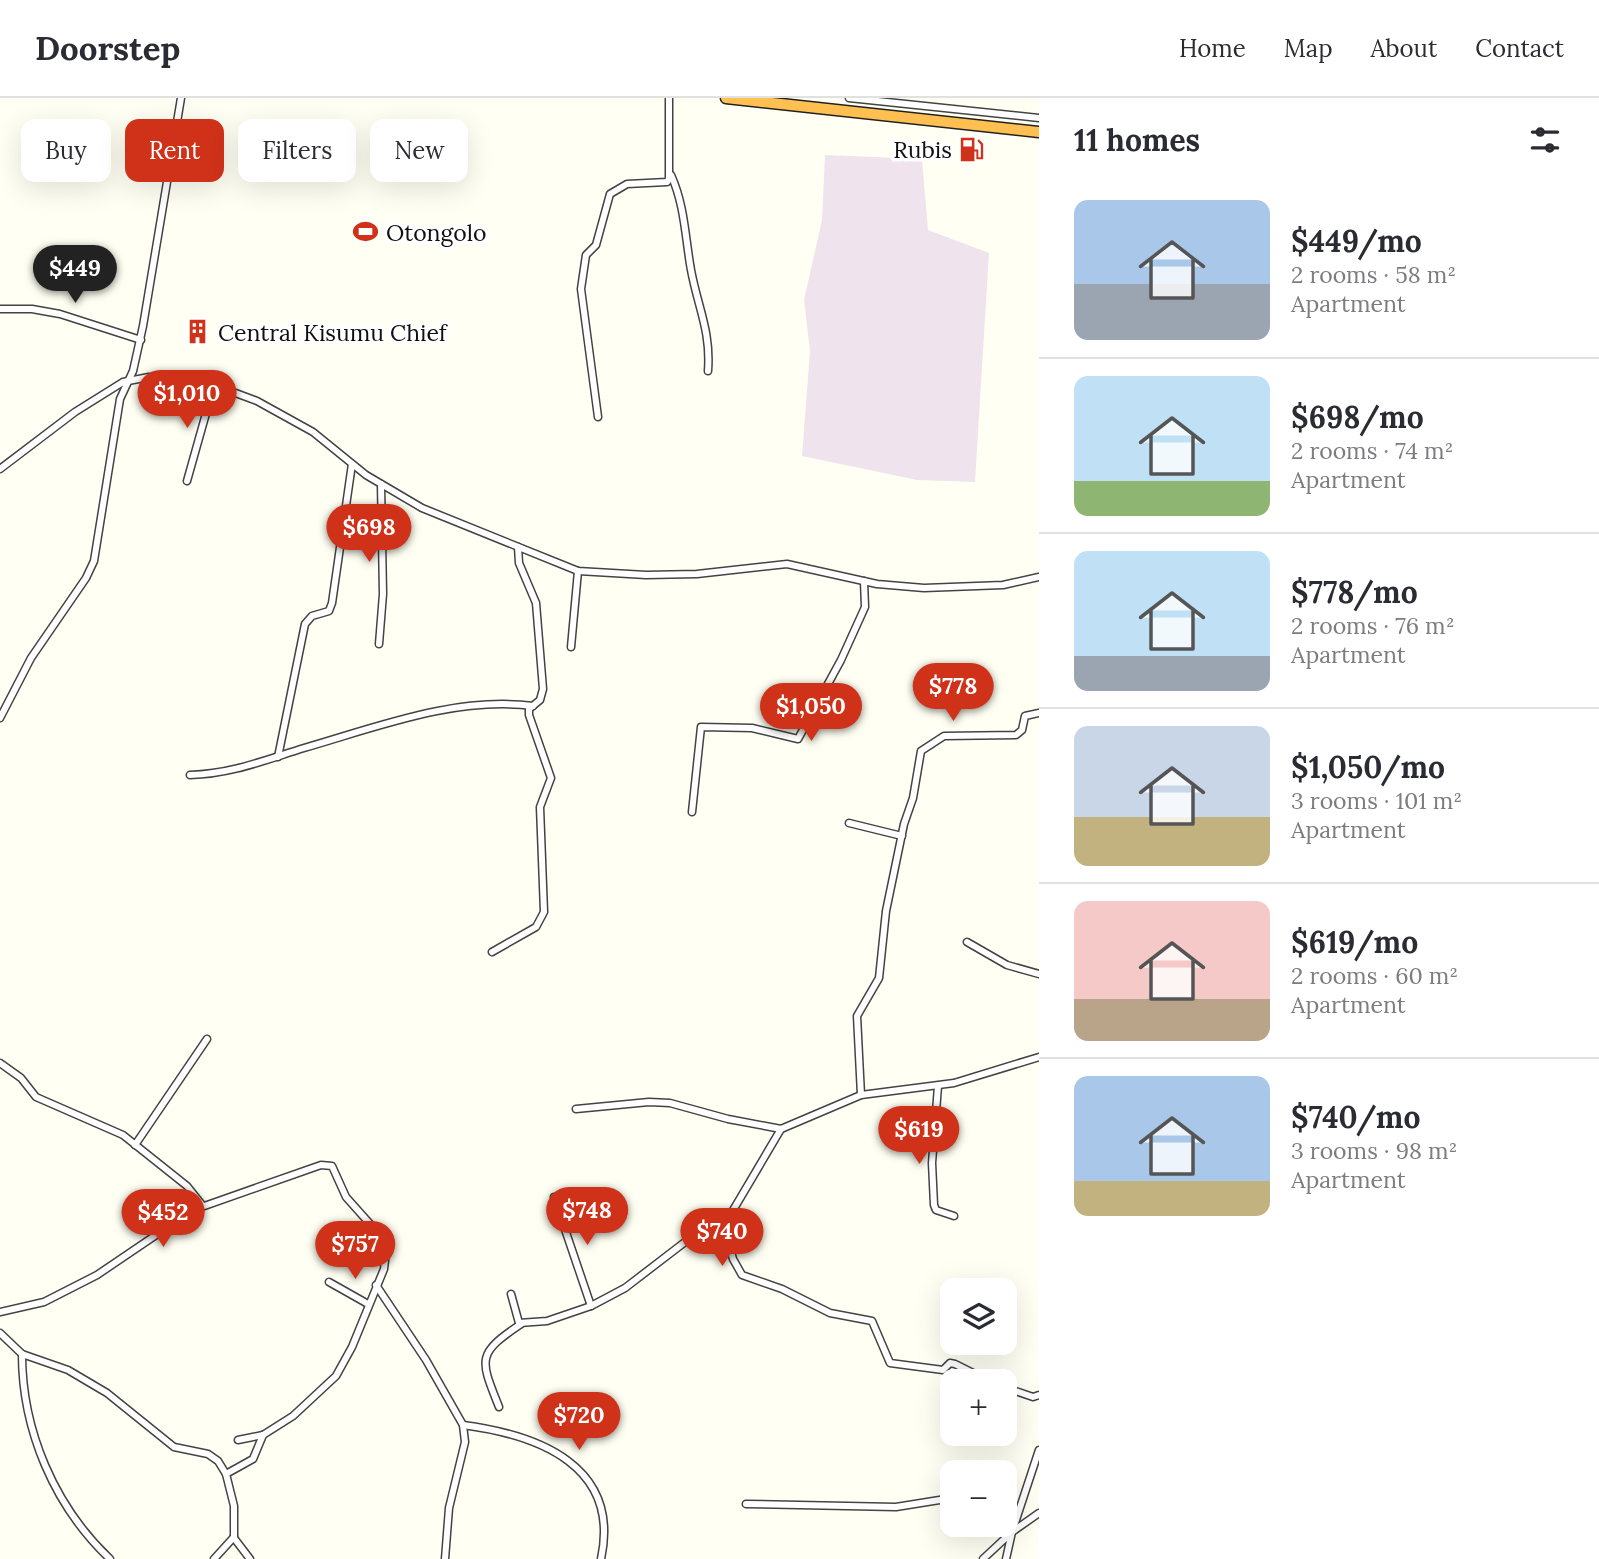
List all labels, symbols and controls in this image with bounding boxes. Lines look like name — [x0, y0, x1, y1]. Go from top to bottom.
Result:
text: Doorstep — [35, 27, 180, 69]
text: Home — [1179, 33, 1246, 64]
text: Map — [1284, 33, 1333, 64]
text: About — [1371, 33, 1437, 64]
text: Contact — [1475, 33, 1564, 64]
chip: Buy — [21, 119, 111, 182]
chip: Rent — [125, 119, 224, 182]
chip: Filters — [238, 119, 356, 182]
chip: New — [370, 119, 468, 182]
text: 11 homes — [1074, 121, 1200, 159]
icon: filters — [1526, 121, 1564, 159]
place label: Rubis — [893, 135, 952, 164]
fuel station icon: Rubis — [958, 135, 986, 163]
sports icon: Otongolo — [352, 218, 380, 246]
place label: Otongolo — [386, 218, 486, 247]
text: $449/mo — [1291, 222, 1422, 260]
icon: home — [1130, 228, 1214, 312]
pin: $449 — [34, 246, 116, 305]
text: $449 — [49, 253, 101, 282]
text: 2 rooms · 58 m² — [1291, 260, 1456, 289]
text: Apartment — [1291, 289, 1406, 318]
building icon: Central Kisumu Chief — [184, 318, 212, 346]
place label: Central Kisumu Chief — [218, 318, 449, 347]
pin: $1,010 — [130, 370, 244, 430]
text: $1,010 — [154, 378, 220, 407]
text: $698/mo — [1291, 398, 1424, 436]
icon: home — [1130, 404, 1214, 488]
text: 2 rooms · 74 m² — [1291, 436, 1453, 465]
text: Apartment — [1291, 465, 1406, 494]
pin: $698 — [328, 504, 410, 564]
text: $698 — [342, 512, 396, 541]
text: $778/mo — [1291, 573, 1418, 611]
icon: home — [1130, 579, 1214, 663]
text: 2 rooms · 76 m² — [1291, 611, 1455, 640]
text: Apartment — [1291, 640, 1406, 669]
pin: $778 — [912, 664, 994, 723]
text: $778 — [929, 671, 977, 700]
pin: $1,050 — [754, 684, 868, 743]
text: $1,050 — [776, 691, 846, 720]
text: $1,050/mo — [1291, 748, 1445, 786]
icon: home — [1130, 754, 1214, 838]
text: 3 rooms · 101 m² — [1291, 786, 1462, 815]
text: Apartment — [1291, 815, 1406, 844]
text: $619/mo — [1291, 923, 1418, 961]
icon: home — [1130, 929, 1214, 1013]
text: 2 rooms · 60 m² — [1291, 961, 1458, 990]
text: Apartment — [1291, 990, 1406, 1019]
text: $740/mo — [1291, 1098, 1420, 1136]
icon: home — [1130, 1104, 1214, 1188]
pin: $619 — [878, 1107, 960, 1166]
text: $619 — [894, 1114, 944, 1143]
text: 3 rooms · 98 m² — [1291, 1136, 1457, 1165]
text: Apartment — [1291, 1165, 1406, 1194]
pin: $748 — [546, 1188, 628, 1247]
pin: $452 — [122, 1190, 204, 1249]
text: $748 — [562, 1195, 612, 1224]
text: $452 — [138, 1197, 188, 1226]
pin: $740 — [681, 1208, 763, 1268]
text: $740 — [696, 1216, 748, 1245]
pin: $757 — [314, 1222, 396, 1281]
text: $757 — [331, 1229, 379, 1258]
map controls — [940, 1278, 1017, 1537]
button: layers — [940, 1278, 1017, 1355]
button: + — [940, 1369, 1017, 1446]
pin: $720 — [538, 1392, 620, 1452]
text: $720 — [553, 1400, 605, 1429]
button: − — [940, 1460, 1017, 1537]

